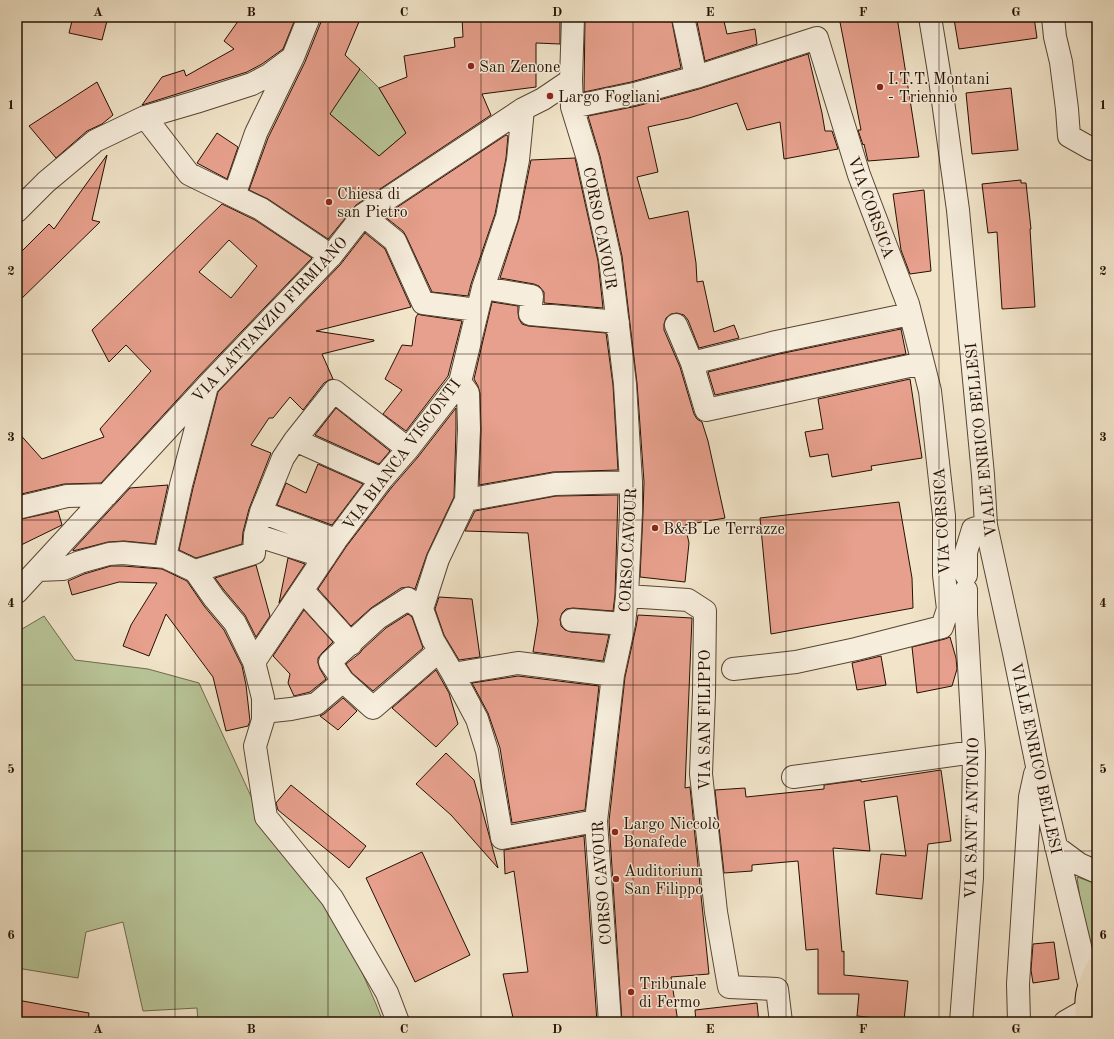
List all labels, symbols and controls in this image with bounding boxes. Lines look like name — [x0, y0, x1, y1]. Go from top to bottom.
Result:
text: A — [93, 6, 103, 19]
text: B — [246, 6, 256, 19]
text: C — [400, 6, 408, 19]
text: D — [552, 6, 562, 19]
text: E — [706, 6, 715, 19]
text: F — [859, 6, 868, 19]
text: G — [1011, 6, 1021, 19]
place label: San Zenone — [479, 60, 560, 76]
marker: San Zenone — [466, 61, 476, 71]
place label: I.T.T. Montani - Triennio — [888, 72, 989, 106]
marker: I.T.T. Montani - Triennio — [875, 82, 885, 92]
place label: Largo Fogliani — [558, 90, 660, 106]
marker: Largo Fogliani — [545, 91, 555, 101]
text: 1 — [7, 99, 15, 112]
text: 1 — [1099, 99, 1107, 112]
street label: VIA CORSICA — [844, 155, 896, 261]
street label: CORSO CAVOUR — [579, 166, 619, 291]
place label: Chiesa di san Pietro — [337, 187, 408, 221]
marker: Chiesa di san Pietro — [324, 197, 334, 207]
street label: VIA LATTANZIO FIRMIANO — [190, 235, 351, 406]
text: 2 — [7, 265, 15, 278]
text: 2 — [1099, 265, 1107, 278]
street label: VIALE ENRICO BELLESI — [964, 342, 1000, 538]
street label: VIA BIANCA VISCONTI — [341, 377, 464, 534]
text: 3 — [7, 431, 15, 444]
text: 3 — [1099, 431, 1107, 444]
street label: VIA CORSICA — [932, 467, 954, 575]
street label: CORSO CAVOUR — [618, 488, 640, 613]
place label: B&B Le Terrazze — [663, 522, 785, 538]
marker: B&B Le Terrazze — [650, 523, 660, 533]
text: 4 — [7, 597, 15, 610]
text: 4 — [1099, 597, 1107, 610]
street label: VIA SAN FILIPPO — [698, 649, 714, 791]
street label: VIALE ENRICO BELLESI — [1007, 661, 1063, 856]
street label: VIA SANT'ANTONIO — [964, 737, 982, 899]
text: 5 — [7, 763, 15, 776]
text: 5 — [1099, 763, 1107, 776]
place label: Largo Niccolò Bonafede — [623, 817, 720, 851]
street label: CORSO CAVOUR — [591, 820, 615, 946]
marker: Largo Niccolò Bonafede — [610, 827, 620, 837]
place label: Auditorium San Filippo — [624, 864, 703, 898]
marker: Auditorium San Filippo — [611, 874, 621, 884]
text: 6 — [7, 929, 15, 942]
text: 6 — [1099, 929, 1107, 942]
place label: Tribunale di Fermo — [639, 977, 706, 1011]
marker: Tribunale di Fermo — [626, 987, 636, 997]
text: A — [93, 1023, 103, 1036]
text: B — [246, 1023, 256, 1036]
text: C — [400, 1023, 408, 1036]
text: D — [552, 1023, 562, 1036]
text: E — [706, 1023, 715, 1036]
text: F — [859, 1023, 868, 1036]
text: G — [1011, 1023, 1021, 1036]

